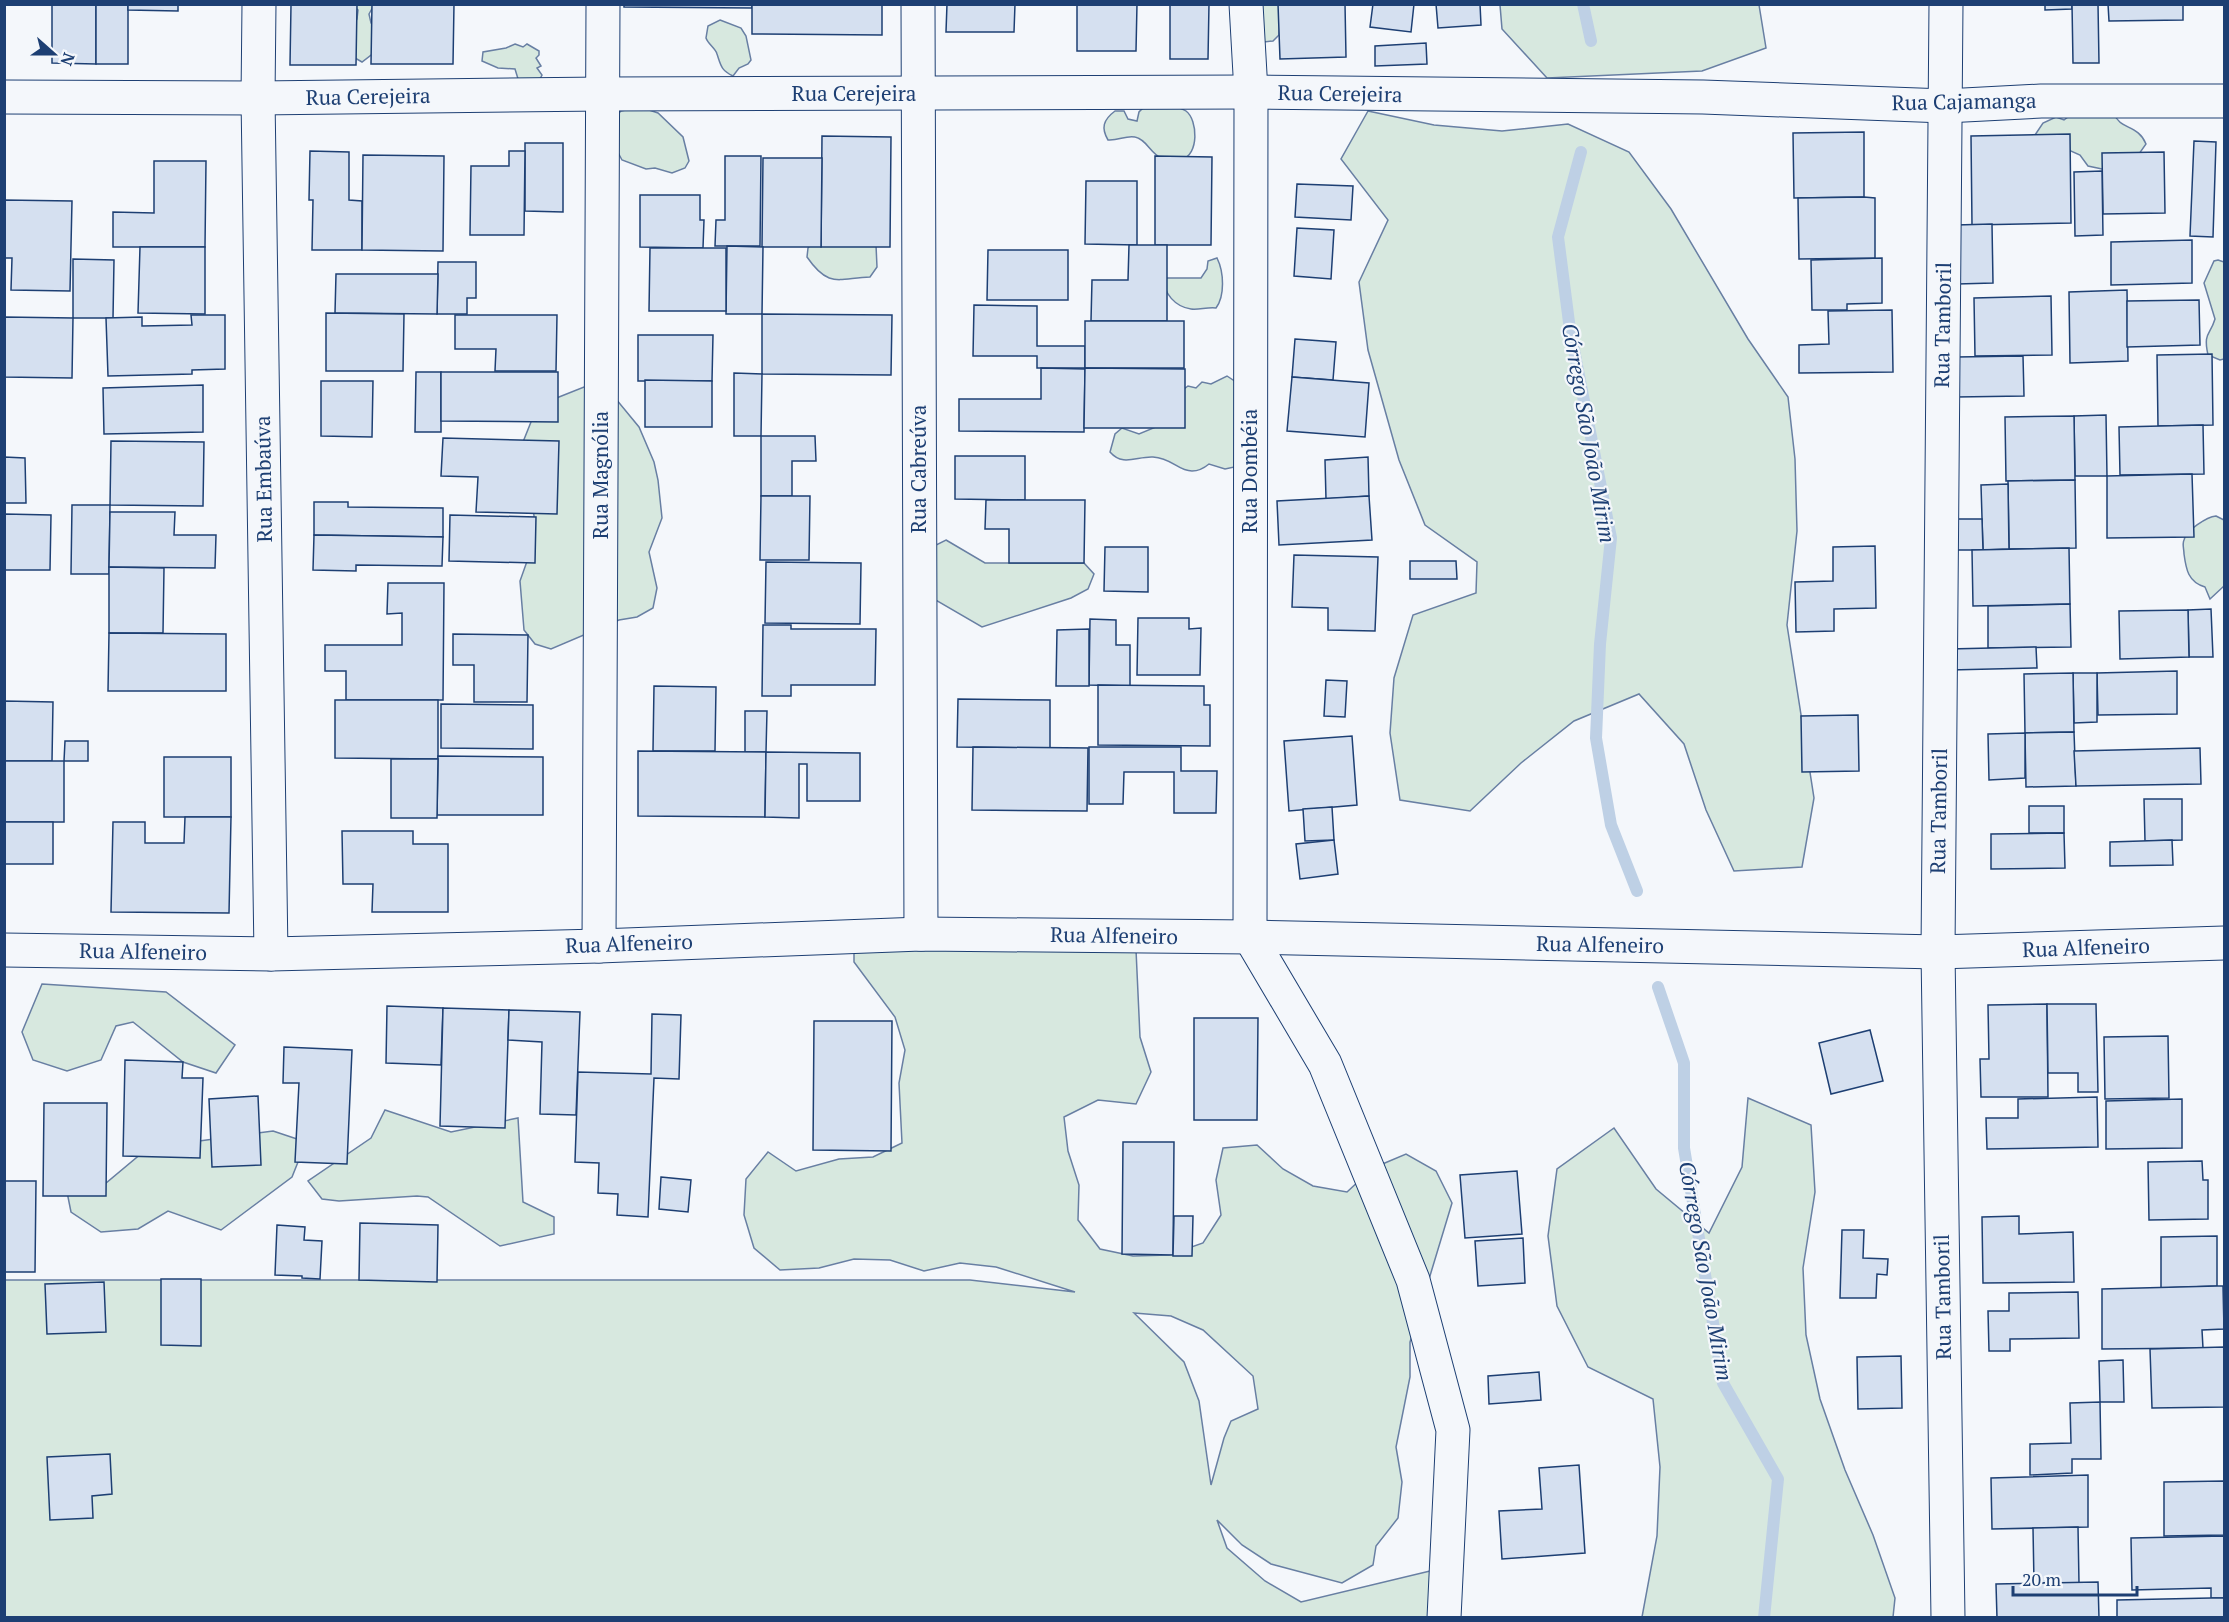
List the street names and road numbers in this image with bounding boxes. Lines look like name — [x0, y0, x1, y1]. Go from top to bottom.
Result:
street label: Rua Cerejeira — [1277, 78, 1403, 108]
street label: Rua Cerejeira — [792, 79, 917, 107]
street label: Rua Cerejeira — [305, 81, 431, 111]
street label: Rua Cajamanga — [1891, 86, 2037, 116]
street label: Rua Tamboril — [1927, 262, 1957, 388]
street label: Rua Cabreúva — [904, 404, 932, 533]
street label: Rua Dombéia — [1235, 408, 1263, 533]
street label: Rua Magnólia — [586, 410, 614, 539]
street label: Rua Embaúva — [248, 415, 278, 543]
street label: Rua Tamboril — [1923, 748, 1953, 874]
street label: Rua Alfeneiro — [1050, 920, 1178, 950]
street label: Rua Alfeneiro — [565, 927, 693, 959]
street label: Rua Alfeneiro — [1536, 929, 1664, 959]
street label: Rua Alfeneiro — [2022, 931, 2150, 963]
street label: Rua Alfeneiro — [79, 936, 207, 966]
street label: Rua Tamboril — [1927, 1234, 1957, 1360]

